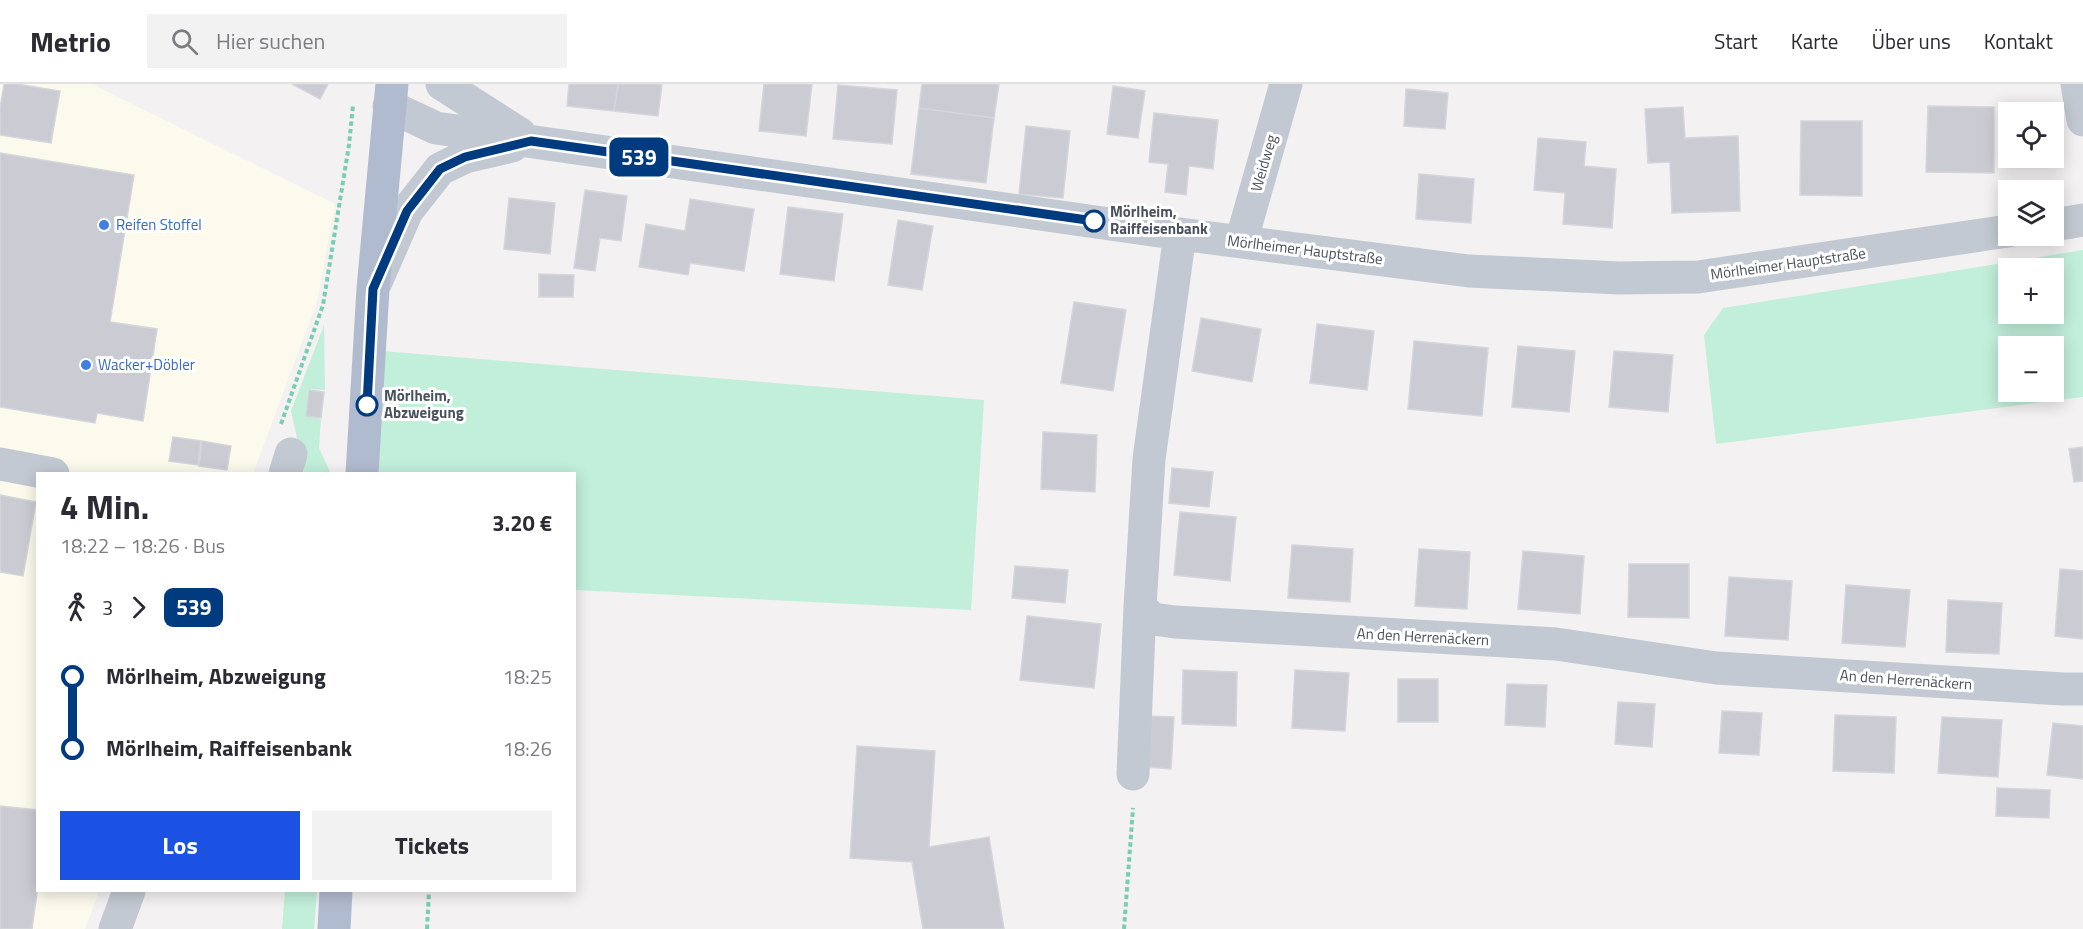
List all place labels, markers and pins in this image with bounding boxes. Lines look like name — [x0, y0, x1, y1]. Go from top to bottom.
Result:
place label: Mörlheim, Raiffeisenbank — [1110, 200, 1208, 240]
marker: Mörlheim, Raiffeisenbank — [1083, 210, 1105, 232]
place label: Reifen Stoffel — [116, 213, 202, 236]
marker: Reifen Stoffel — [97, 218, 111, 232]
place label: Wacker+Döbler — [98, 353, 195, 376]
marker: Wacker+Döbler — [79, 358, 93, 372]
place label: Mörlheim, Abzweigung — [384, 384, 464, 424]
marker: Mörlheim, Abzweigung — [356, 394, 378, 416]

